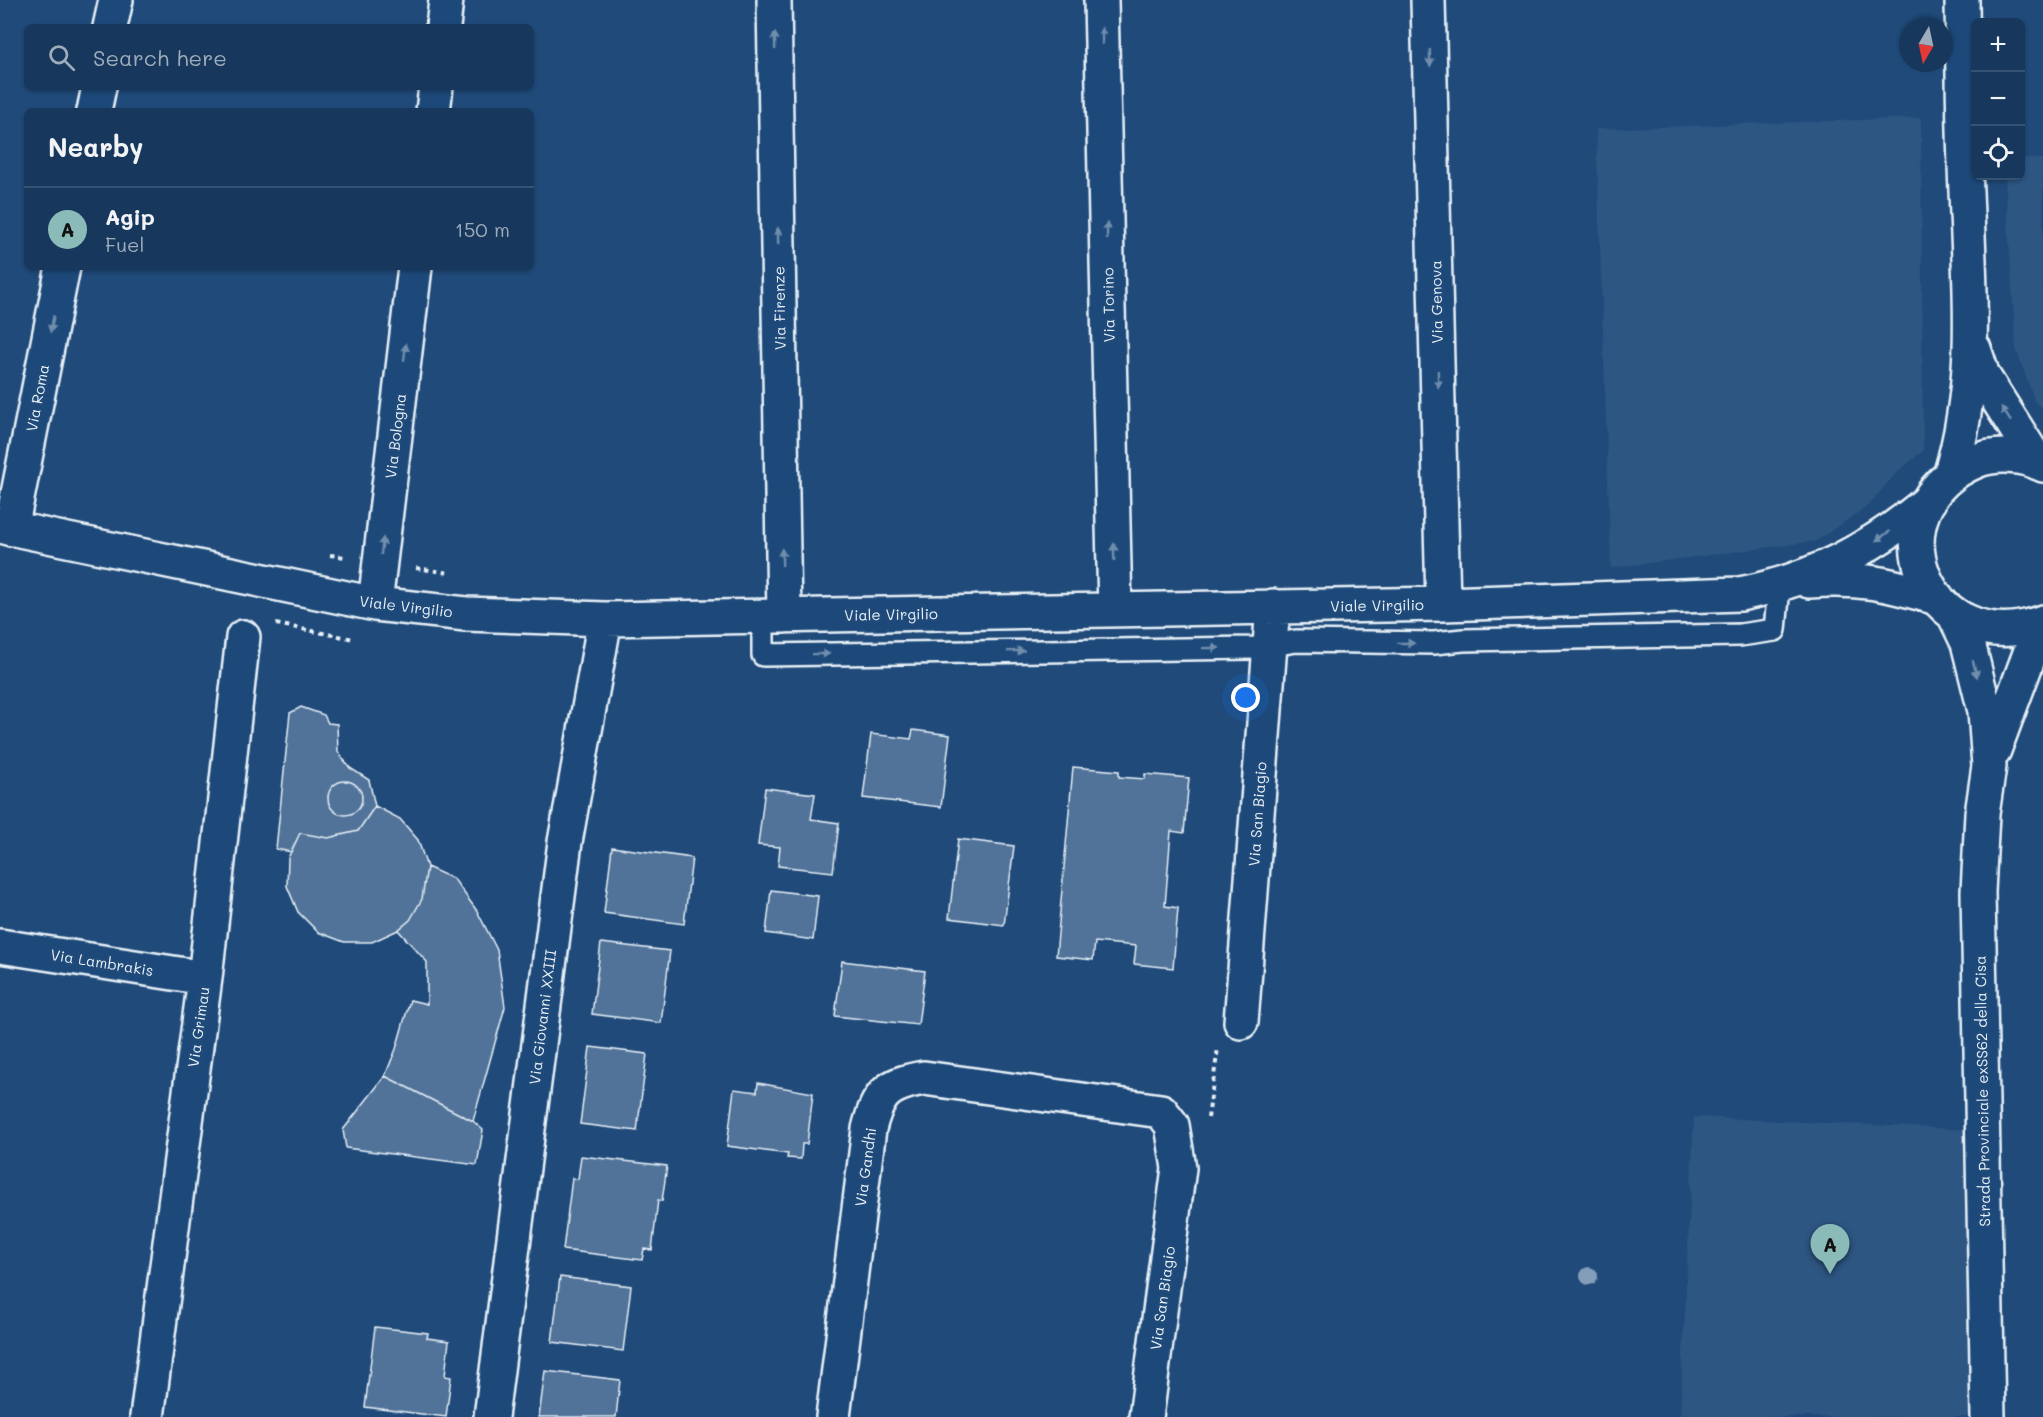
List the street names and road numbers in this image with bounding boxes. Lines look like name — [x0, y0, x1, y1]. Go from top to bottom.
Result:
street label: Via Genova — [1425, 260, 1447, 344]
street label: Via Firenze — [768, 266, 790, 350]
street label: Via Torino — [1097, 267, 1119, 343]
street label: Via Roma — [21, 363, 53, 433]
street label: Via Bologna — [380, 392, 410, 480]
street label: Viale Virgilio — [358, 590, 454, 622]
street label: Viale Virgilio — [1330, 594, 1424, 616]
street label: Viale Virgilio — [844, 603, 938, 625]
street label: Via San Biagio — [1243, 761, 1271, 867]
street label: Via Lambrakis — [49, 944, 155, 980]
street label: Via Giovanni XXIII — [524, 948, 560, 1086]
street label: Strada Provinciale exSS62 della Cisa — [1970, 955, 1994, 1227]
street label: Via Grimau — [182, 985, 214, 1069]
street label: Via Gandhi — [850, 1126, 880, 1208]
street label: Via San Biagio — [1145, 1245, 1179, 1351]

